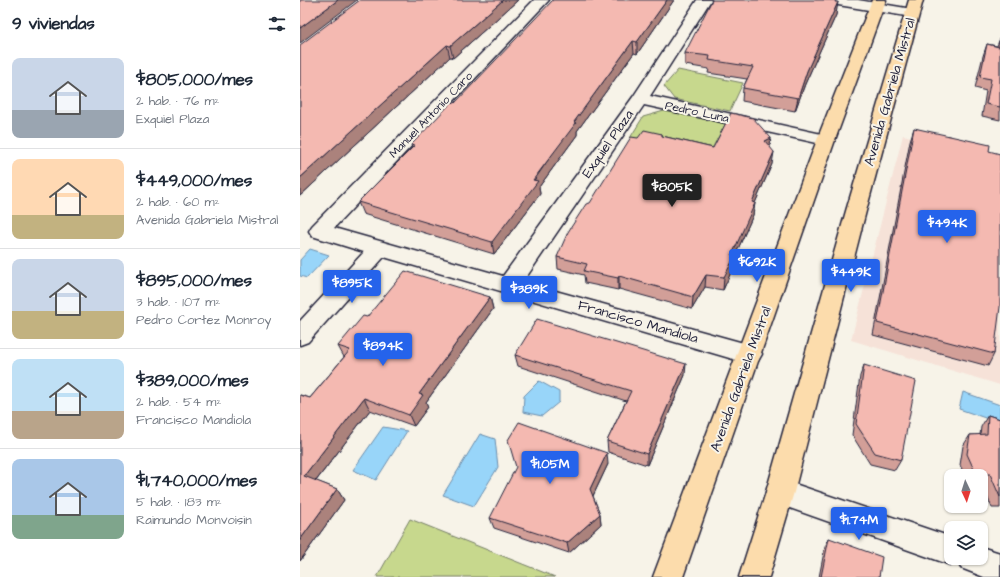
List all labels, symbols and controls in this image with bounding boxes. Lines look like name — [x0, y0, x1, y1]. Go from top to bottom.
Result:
text: 9 viviendas — [12, 12, 95, 36]
icon: filters — [266, 13, 288, 35]
street label: Avenida Gabriela Mistral — [859, 16, 921, 168]
text: $805,000/mes — [136, 68, 253, 92]
street label: Manuel Antonio Caro — [385, 68, 477, 162]
icon: home — [44, 74, 92, 122]
text: 2 hab. · 76 m² — [136, 92, 219, 110]
street label: Pedro Luna — [663, 97, 731, 127]
street label: Exquiel Plaza — [577, 106, 639, 182]
text: Exquiel Plaza — [136, 110, 209, 128]
text: $449,000/mes — [136, 169, 252, 193]
pin: $805K — [644, 174, 700, 208]
icon: home — [44, 175, 92, 223]
text: $805K — [652, 178, 692, 196]
text: 2 hab. · 60 m² — [136, 193, 220, 211]
pin: $494K — [919, 210, 975, 244]
text: Avenida Gabriela Mistral — [136, 211, 278, 229]
text: $494K — [927, 214, 967, 232]
pin: $692K — [729, 249, 785, 283]
text: $692K — [738, 253, 776, 271]
pin: $449K — [823, 259, 879, 293]
text: $449K — [831, 263, 871, 281]
text: $895,000/mes — [136, 269, 252, 293]
pin: $895K — [324, 270, 380, 304]
text: $895K — [332, 274, 372, 292]
icon: home — [44, 275, 92, 323]
pin: $389K — [501, 276, 557, 310]
text: $389K — [510, 280, 548, 298]
text: 3 hab. · 107 m² — [136, 293, 220, 311]
street label: Francisco Mandiola — [576, 295, 700, 349]
street label: Avenida Gabriela Mistral — [705, 304, 777, 454]
text: Pedro Cortez Monroy — [136, 311, 271, 329]
pin: $894K — [355, 333, 411, 367]
text: $894K — [363, 337, 403, 355]
text: $389,000/mes — [136, 369, 249, 393]
icon: home — [44, 375, 92, 423]
text: 2 hab. · 54 m² — [136, 393, 221, 411]
text: Francisco Mandiola — [136, 411, 251, 429]
pin: $1.05M — [517, 451, 583, 485]
text: $1.05M — [531, 455, 569, 473]
text: $1,740,000/mes — [136, 469, 257, 493]
north arrow — [944, 469, 988, 513]
map controls — [944, 469, 988, 565]
icon: home — [44, 475, 92, 523]
text: 5 hab. · 183 m² — [136, 493, 222, 511]
pin: $1.74M — [826, 507, 892, 541]
text: Raimundo Monvoisin — [136, 511, 252, 529]
text: $1.74M — [840, 511, 878, 529]
button: layers — [944, 521, 988, 565]

